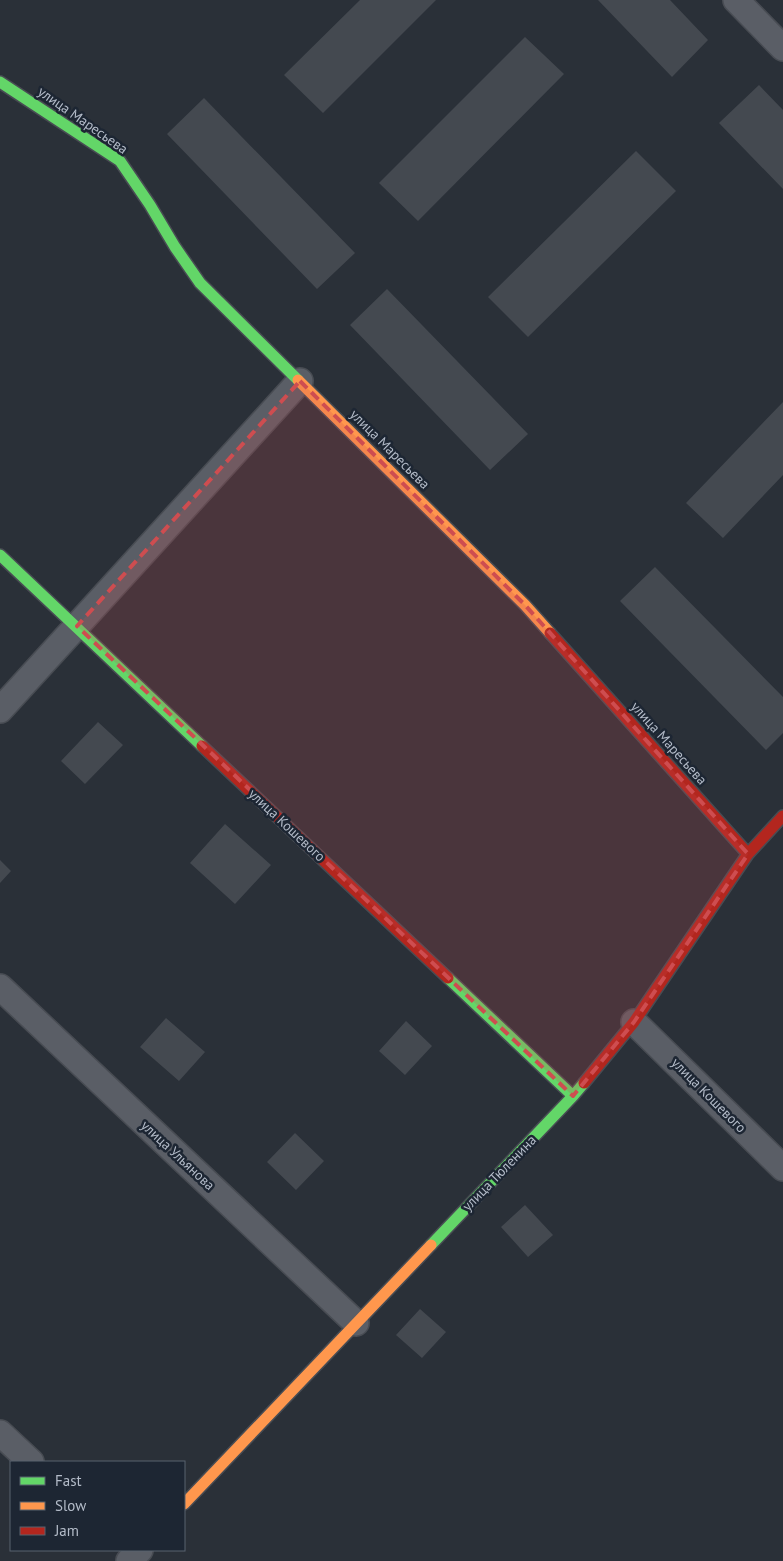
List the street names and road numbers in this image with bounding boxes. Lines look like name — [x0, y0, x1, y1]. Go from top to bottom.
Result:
street label: улица Маресьева — [35, 82, 131, 158]
street label: улица Маресьева — [346, 405, 434, 493]
street label: улица Маресьева — [627, 698, 711, 788]
street label: улица Кошевого — [245, 785, 329, 865]
street label: улица Кошевого — [668, 1054, 750, 1136]
street label: улица Ульянова — [137, 1116, 219, 1194]
street label: улица Тюленина — [458, 1131, 540, 1215]

